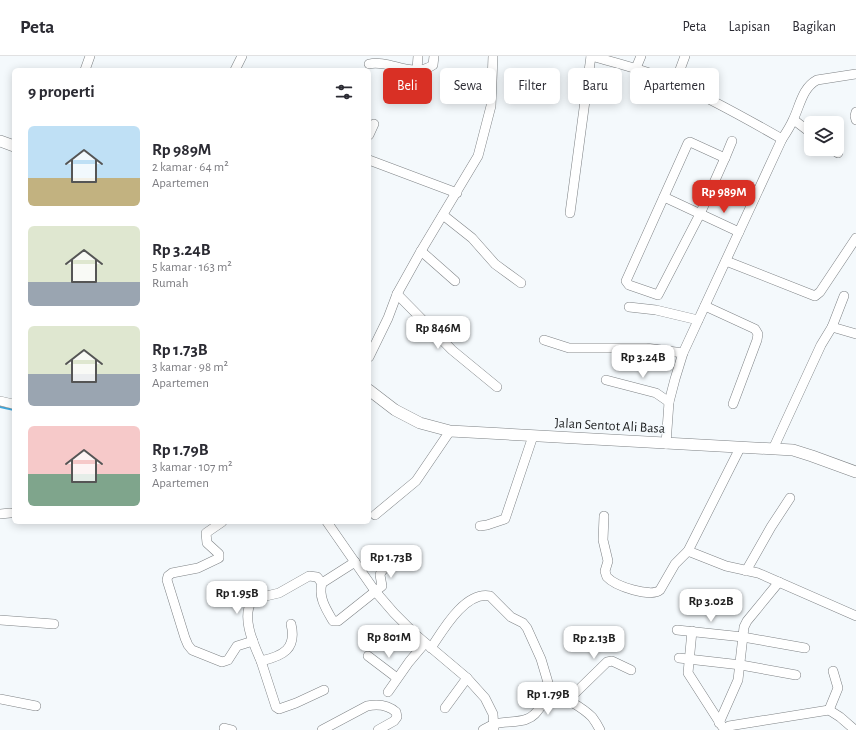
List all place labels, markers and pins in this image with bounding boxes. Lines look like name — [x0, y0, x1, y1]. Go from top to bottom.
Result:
pin: Rp 989M — [687, 180, 761, 214]
pin: Rp 846M — [401, 316, 475, 350]
pin: Rp 3.24B — [602, 345, 684, 379]
pin: Rp 1.73B — [350, 545, 432, 579]
pin: Rp 1.95B — [196, 581, 278, 615]
pin: Rp 3.02B — [670, 589, 752, 623]
pin: Rp 801M — [352, 625, 426, 659]
pin: Rp 2.13B — [553, 626, 635, 660]
pin: Rp 1.79B — [507, 682, 589, 716]

